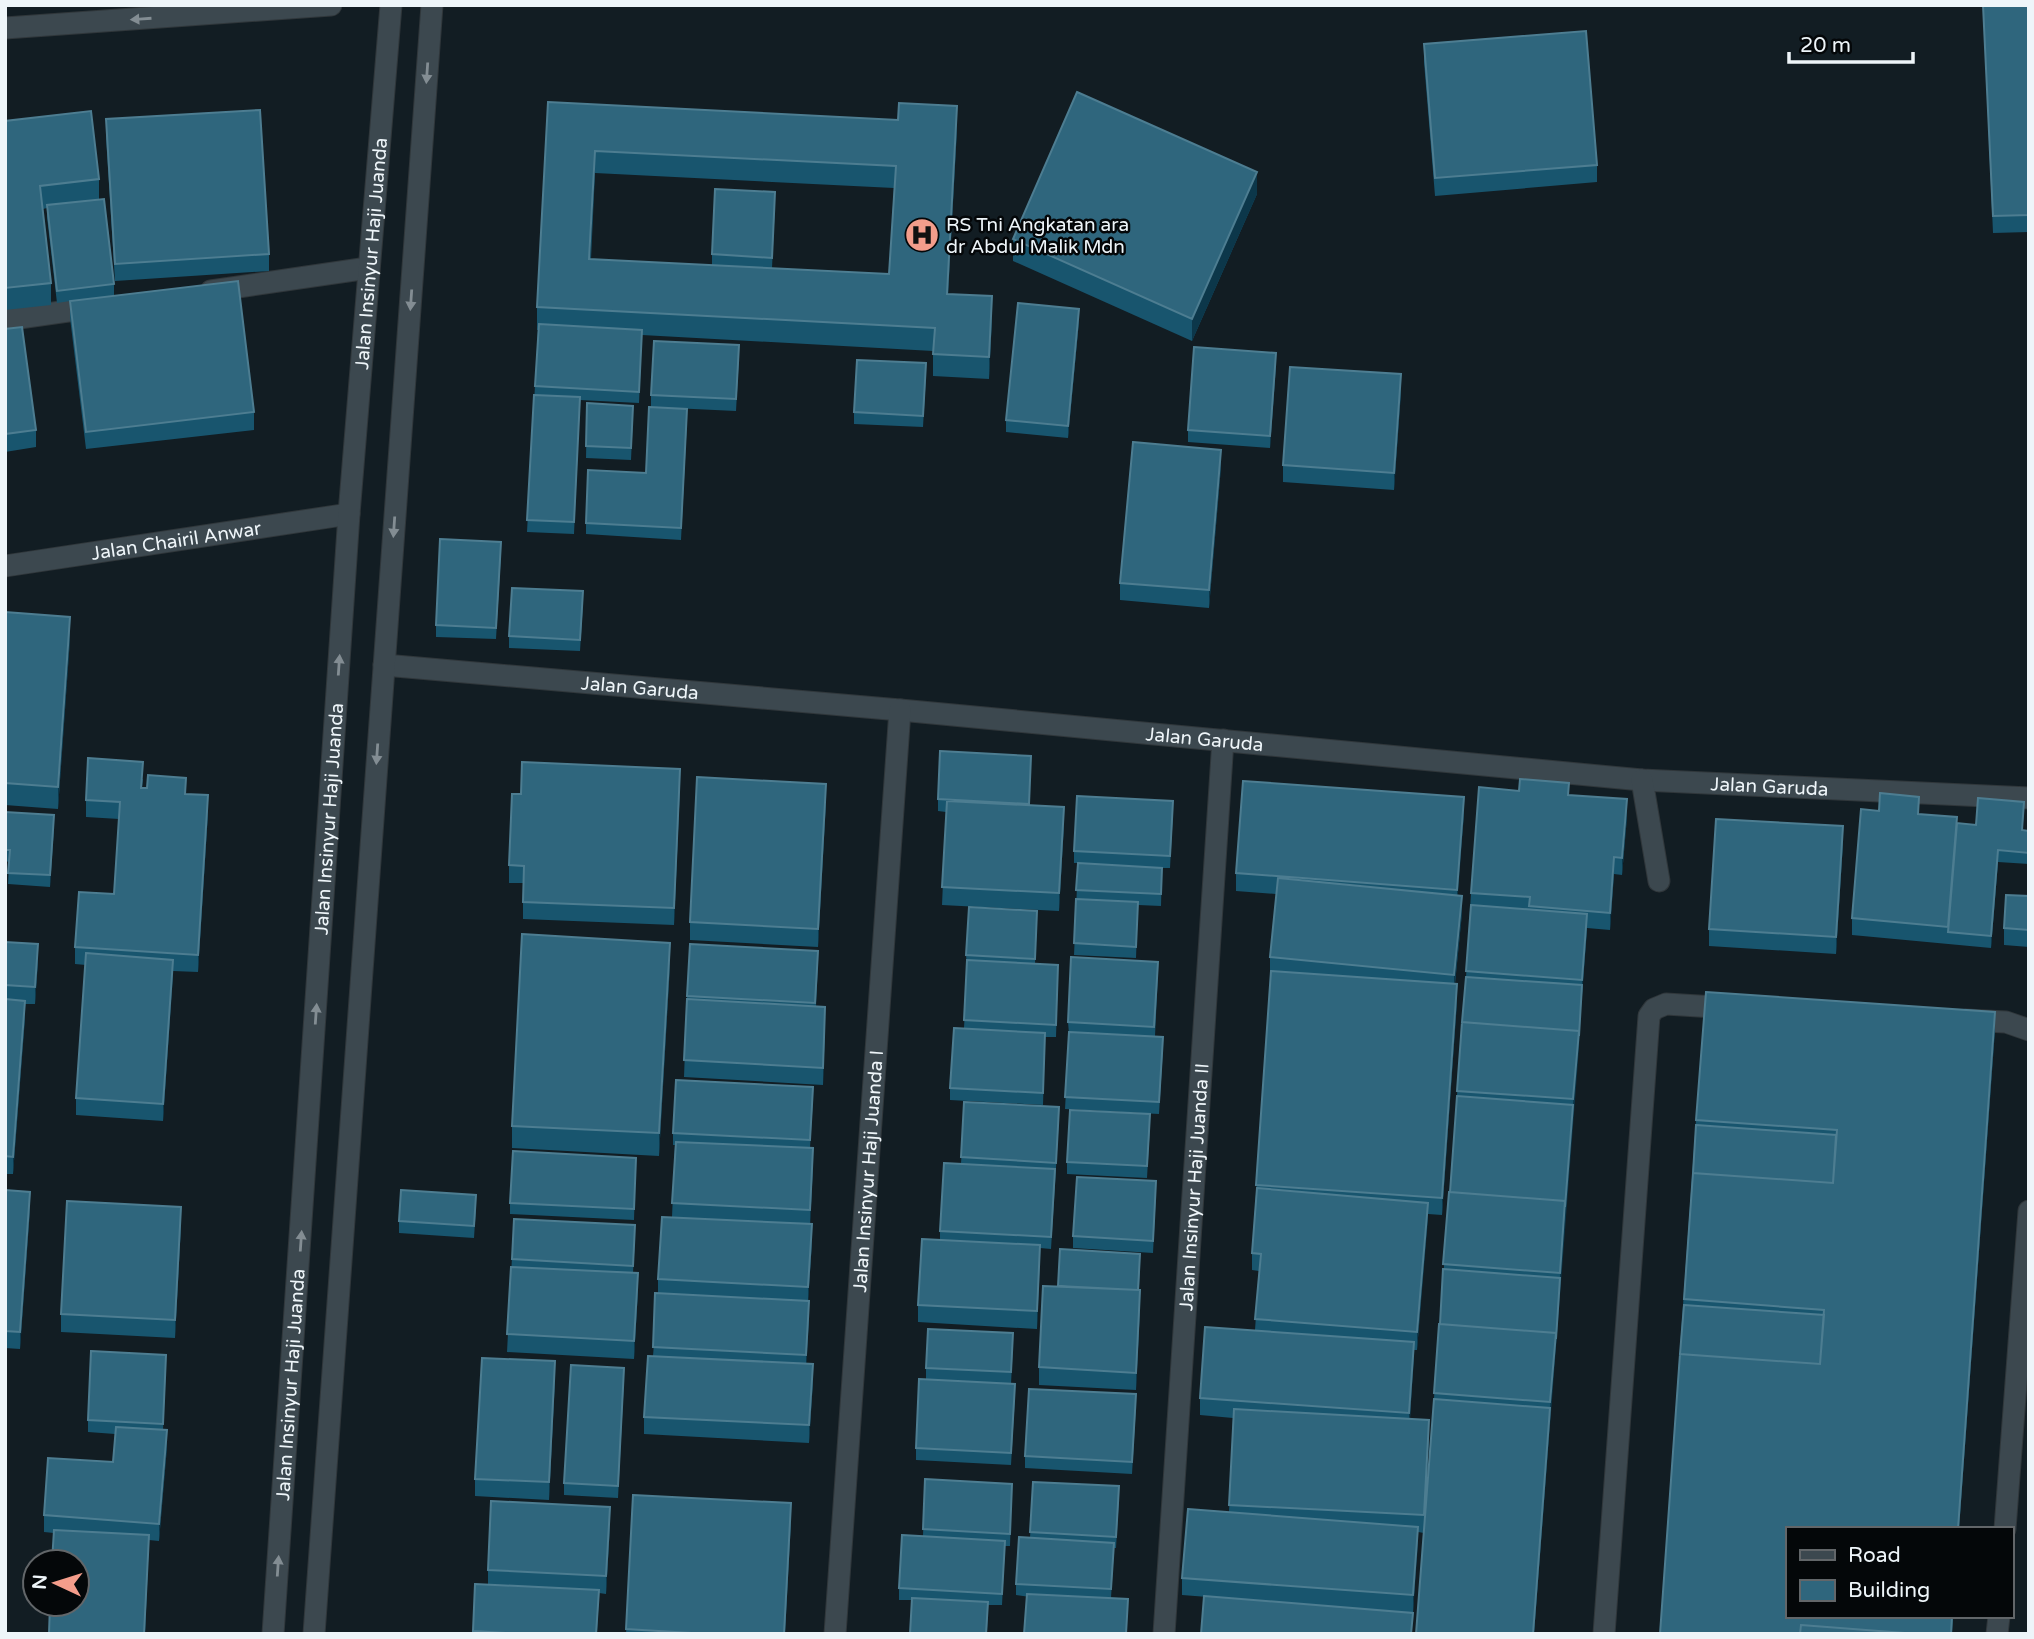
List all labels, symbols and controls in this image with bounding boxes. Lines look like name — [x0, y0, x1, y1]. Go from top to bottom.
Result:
one-way arrow — [129, 13, 151, 24]
scale bar — [1789, 21, 1913, 65]
text: 20 m — [1800, 33, 1851, 58]
one-way arrow — [422, 63, 433, 85]
street label: Jalan Insinyur Haji Juanda — [351, 137, 392, 370]
place label: RS Tni Angkatan ara dr Abdul Malik Mdn — [946, 214, 1129, 258]
hospital icon: RS Tni Angkatan ara dr Abdul Malik Mdn — [903, 216, 941, 254]
one-way arrow — [405, 289, 416, 311]
one-way arrow — [388, 516, 399, 538]
street label: Jalan Chairil Anwar — [90, 517, 263, 565]
one-way arrow — [334, 654, 345, 676]
street label: Jalan Garuda — [580, 672, 700, 704]
street label: Jalan Insinyur Haji Juanda — [310, 702, 348, 936]
street label: Jalan Garuda — [1145, 723, 1264, 756]
one-way arrow — [371, 743, 382, 765]
street label: Jalan Garuda — [1710, 773, 1829, 801]
one-way arrow — [311, 1003, 322, 1025]
street label: Jalan Insinyur Haji Juanda I — [849, 1049, 888, 1293]
street label: Jalan Insinyur Haji Juanda II — [1175, 1062, 1214, 1312]
one-way arrow — [296, 1230, 307, 1252]
street label: Jalan Insinyur Haji Juanda — [272, 1268, 310, 1501]
legend — [1786, 1527, 2013, 1618]
text: Road — [1848, 1543, 1901, 1568]
north arrow — [21, 1548, 91, 1618]
one-way arrow — [273, 1554, 284, 1576]
text: N — [29, 1574, 52, 1590]
text: Building — [1848, 1578, 1930, 1603]

